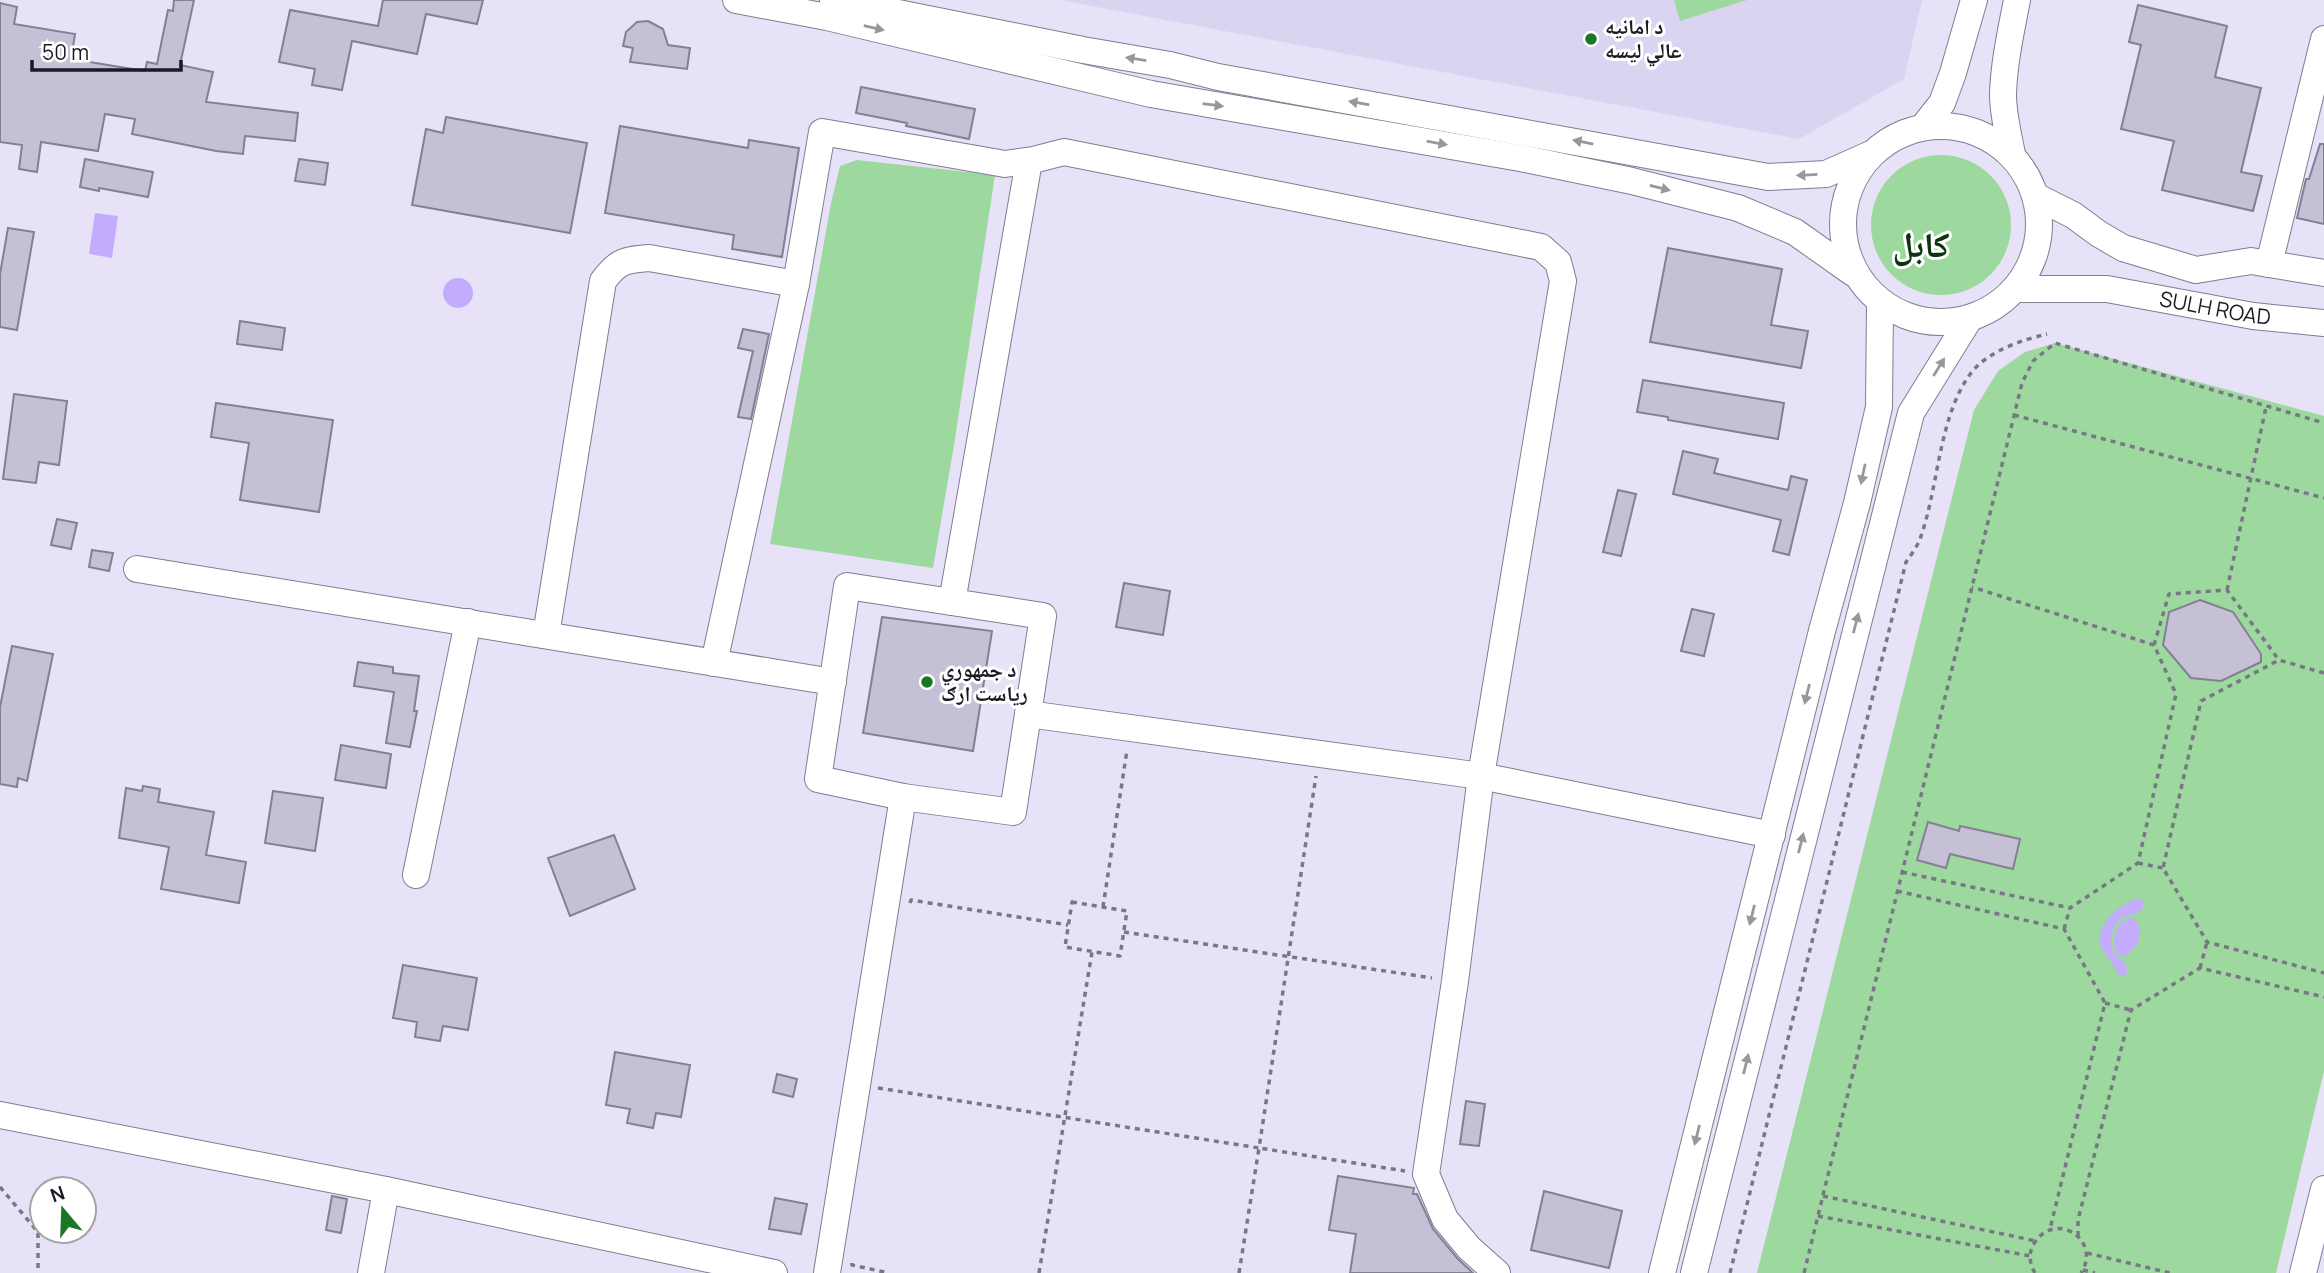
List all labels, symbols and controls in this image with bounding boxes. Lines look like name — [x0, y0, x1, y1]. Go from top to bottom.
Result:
place label: د امانیه عالي لیسه — [1605, 12, 1682, 67]
one-way arrow — [863, 23, 885, 34]
scale bar — [32, 28, 180, 72]
marker: د امانیه عالي لیسه — [1583, 31, 1599, 47]
text: 50 m — [42, 38, 89, 66]
one-way arrow — [1125, 53, 1147, 64]
one-way arrow — [1348, 97, 1370, 108]
one-way arrow — [1202, 99, 1224, 110]
one-way arrow — [1572, 137, 1594, 148]
one-way arrow — [1426, 138, 1448, 149]
one-way arrow — [1796, 169, 1818, 180]
one-way arrow — [1649, 183, 1671, 194]
district label: کابل — [1893, 220, 1949, 268]
street label: SULH ROAD — [2158, 284, 2272, 331]
one-way arrow — [1933, 357, 1946, 376]
one-way arrow — [1858, 463, 1869, 485]
one-way arrow — [1851, 612, 1862, 634]
place label: د جمهوري ریاست ارګ — [941, 655, 1028, 707]
marker: د جمهوري ریاست ارګ — [919, 674, 935, 690]
one-way arrow — [1801, 683, 1812, 705]
one-way arrow — [1796, 832, 1807, 854]
one-way arrow — [1746, 904, 1757, 926]
one-way arrow — [1741, 1053, 1752, 1075]
one-way arrow — [1691, 1124, 1702, 1146]
north arrow — [28, 1175, 98, 1245]
text: N — [47, 1179, 68, 1208]

